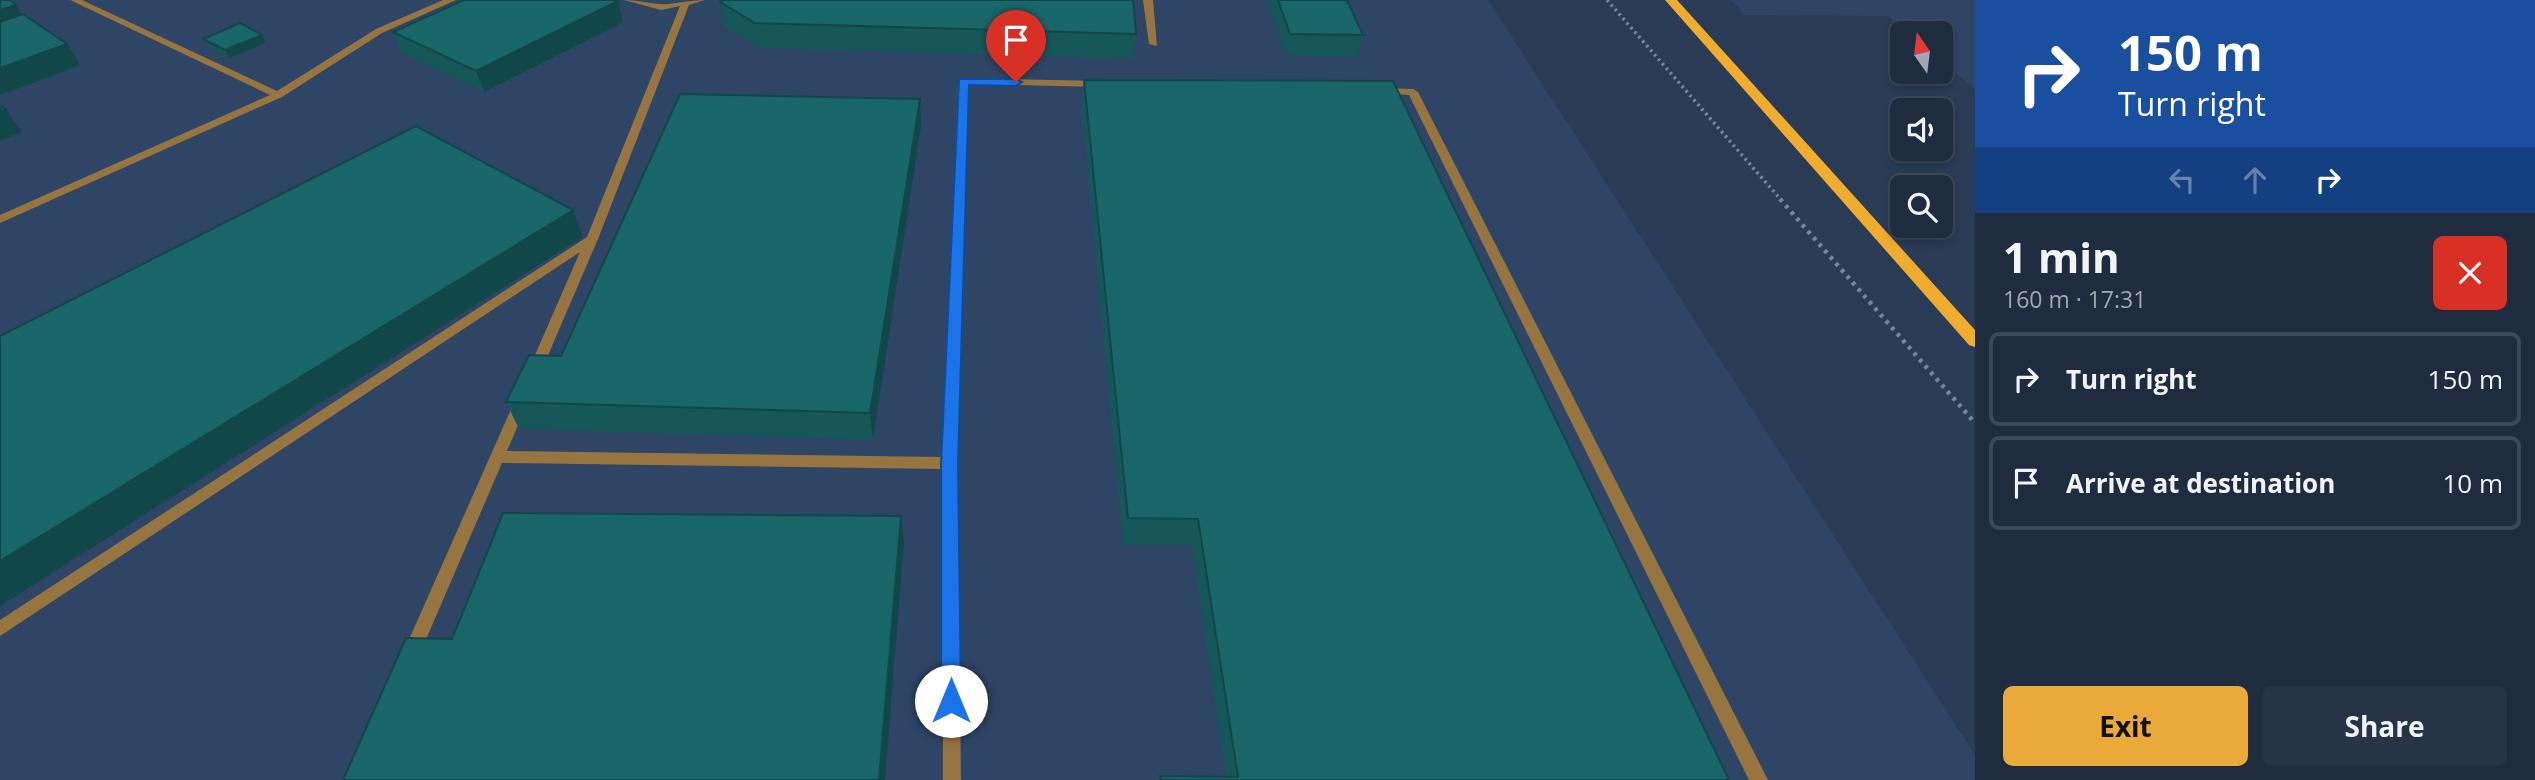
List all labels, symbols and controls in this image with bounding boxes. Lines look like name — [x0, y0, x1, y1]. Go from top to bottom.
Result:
pin — [986, 10, 1046, 82]
text: 150 m — [2118, 19, 2263, 85]
icon: arrive — [997, 21, 1035, 59]
north arrow — [1890, 21, 1953, 84]
map controls — [1890, 21, 1953, 238]
icon: right — [2003, 28, 2094, 119]
text: Turn right — [2118, 82, 2266, 125]
button: sound — [1890, 98, 1953, 161]
icon: left — [2163, 161, 2201, 199]
icon: ahead — [2236, 161, 2274, 199]
icon: right — [2309, 161, 2347, 199]
button: search — [1890, 175, 1953, 238]
text: 1 min — [2003, 228, 2120, 285]
button: close — [2433, 236, 2507, 310]
text: 160 m · 17:31 — [2003, 283, 2146, 315]
icon: right — [2007, 360, 2045, 398]
text: Turn right — [2066, 361, 2197, 397]
text: 150 m — [2428, 361, 2503, 397]
icon: arrive — [2007, 464, 2045, 502]
text: Arrive at destination — [2066, 465, 2335, 501]
text: 10 m — [2442, 465, 2503, 501]
position arrow — [914, 664, 988, 738]
button: Exit — [2003, 686, 2248, 766]
button: Share — [2262, 686, 2507, 766]

